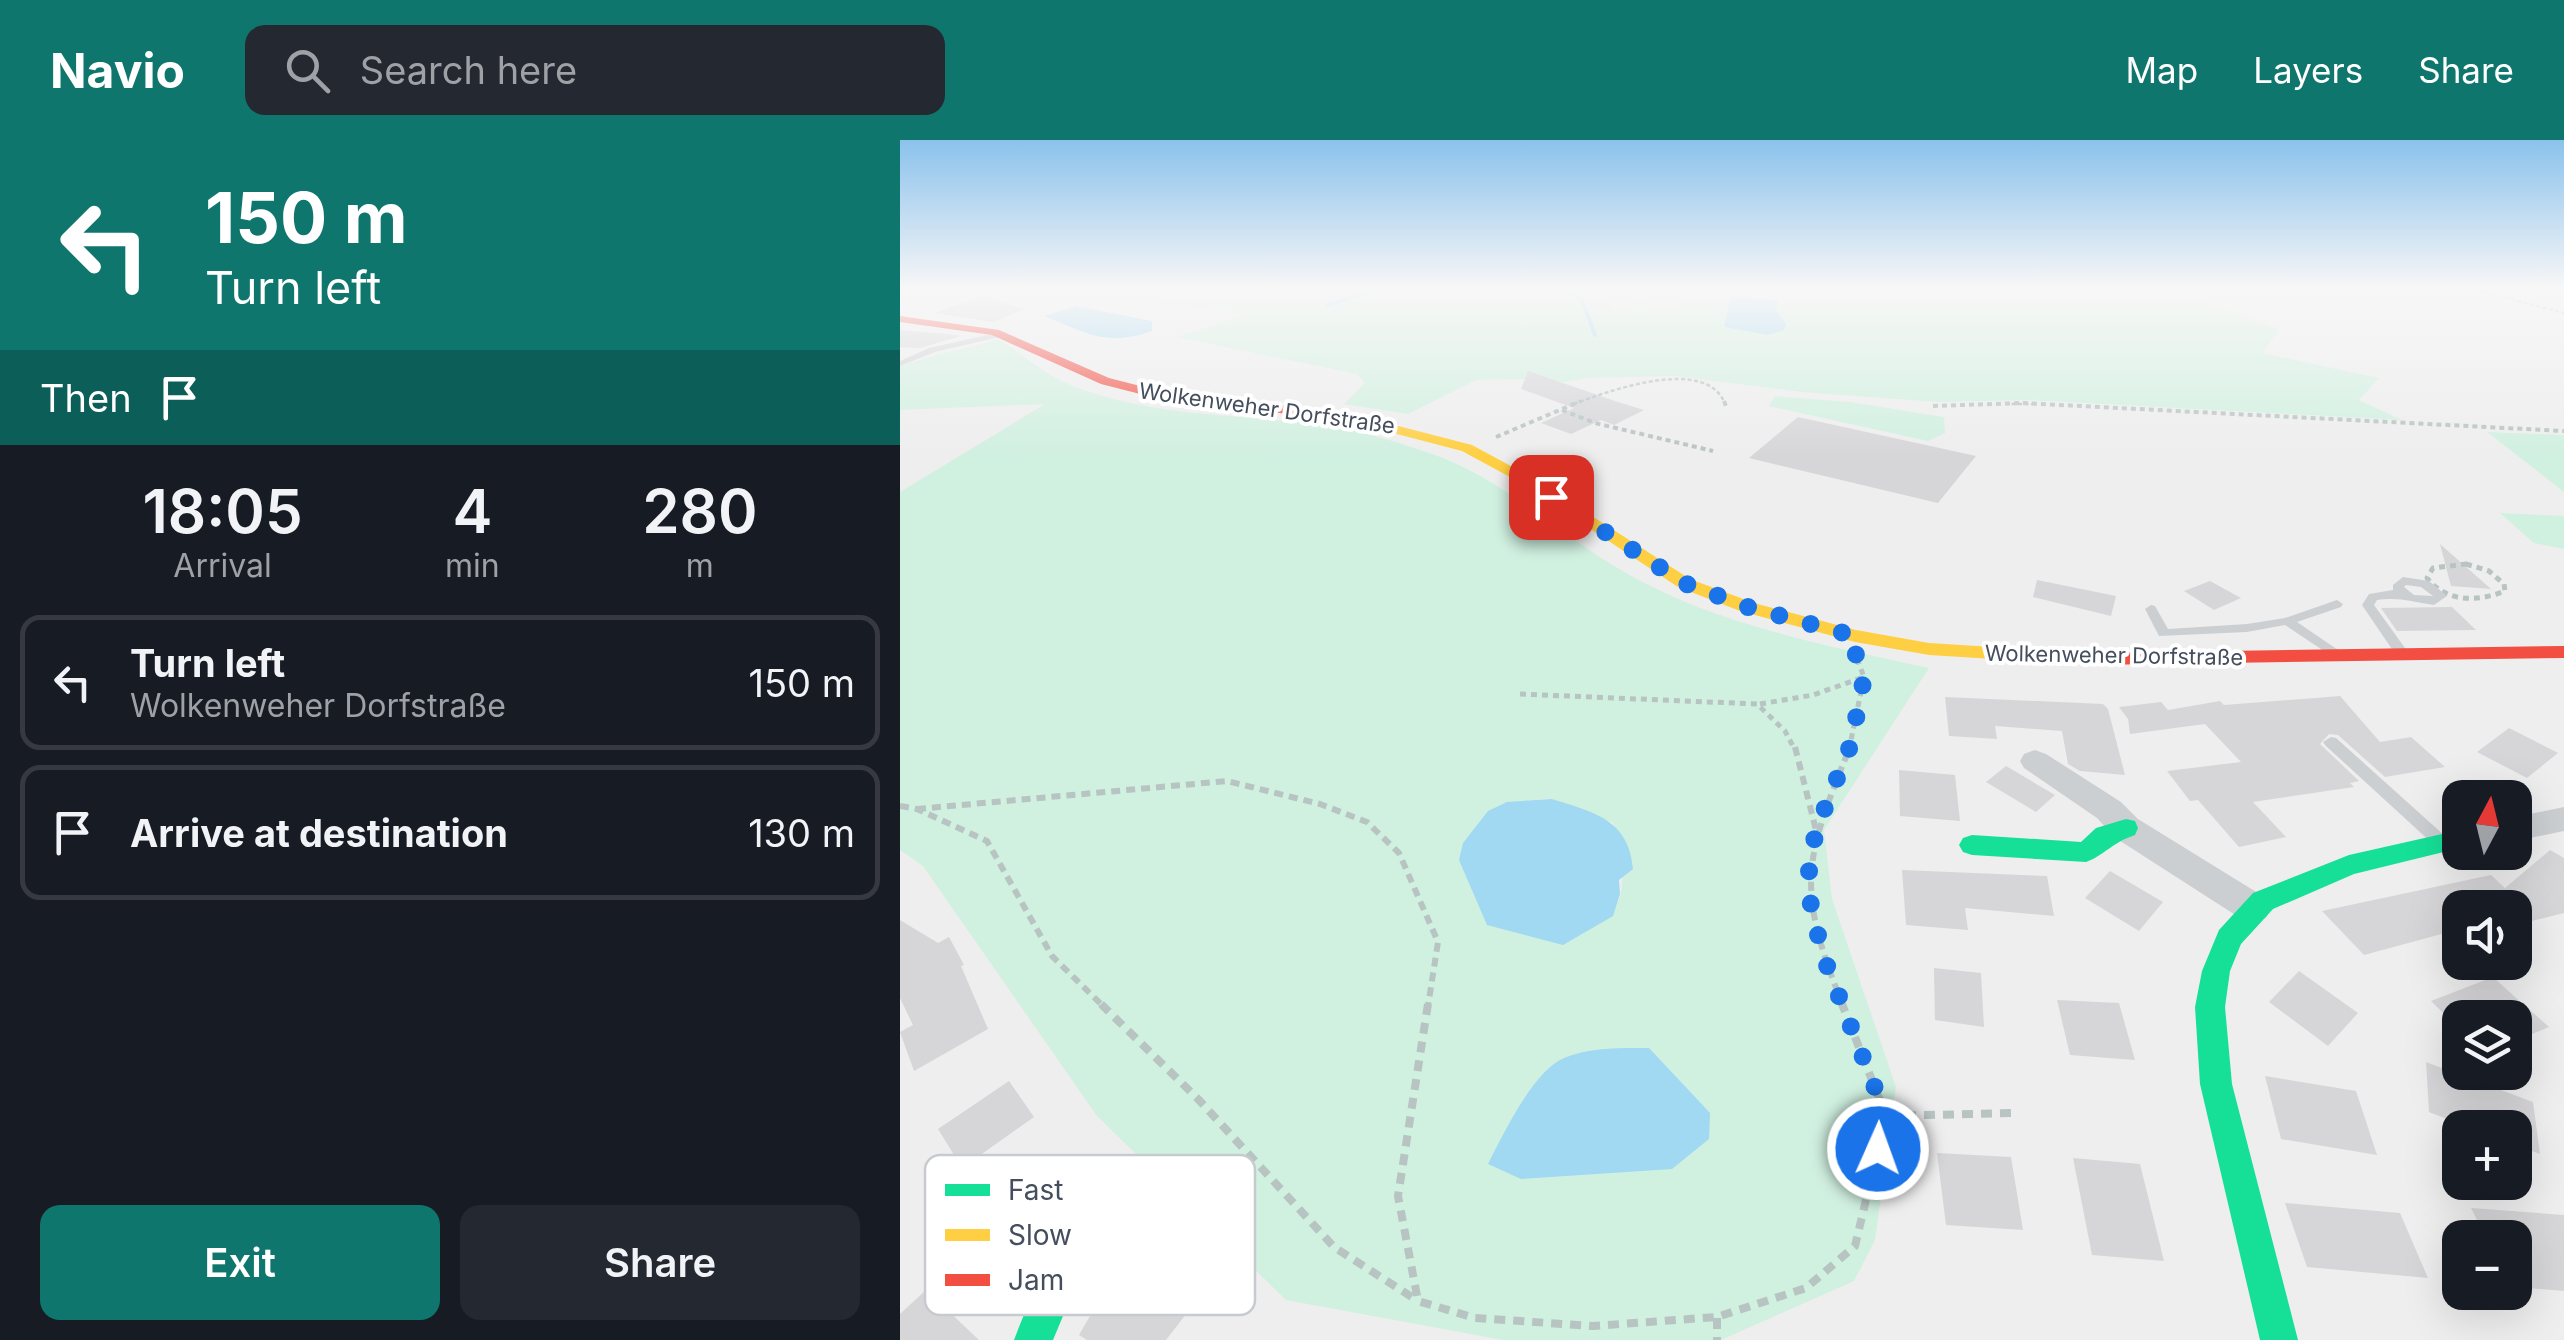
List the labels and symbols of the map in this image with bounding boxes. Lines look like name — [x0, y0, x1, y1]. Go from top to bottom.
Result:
street label: Wolkenweher Dorfstraße — [1137, 377, 1397, 439]
pin — [1509, 455, 1594, 540]
street label: Wolkenweher Dorfstraße — [1985, 640, 2243, 670]
north arrow — [2442, 780, 2532, 870]
position arrow — [1826, 1097, 1930, 1201]
legend — [925, 1155, 1255, 1315]
text: Fast — [1008, 1173, 1064, 1207]
text: Slow — [1008, 1218, 1072, 1252]
text: Jam — [1008, 1263, 1064, 1297]

